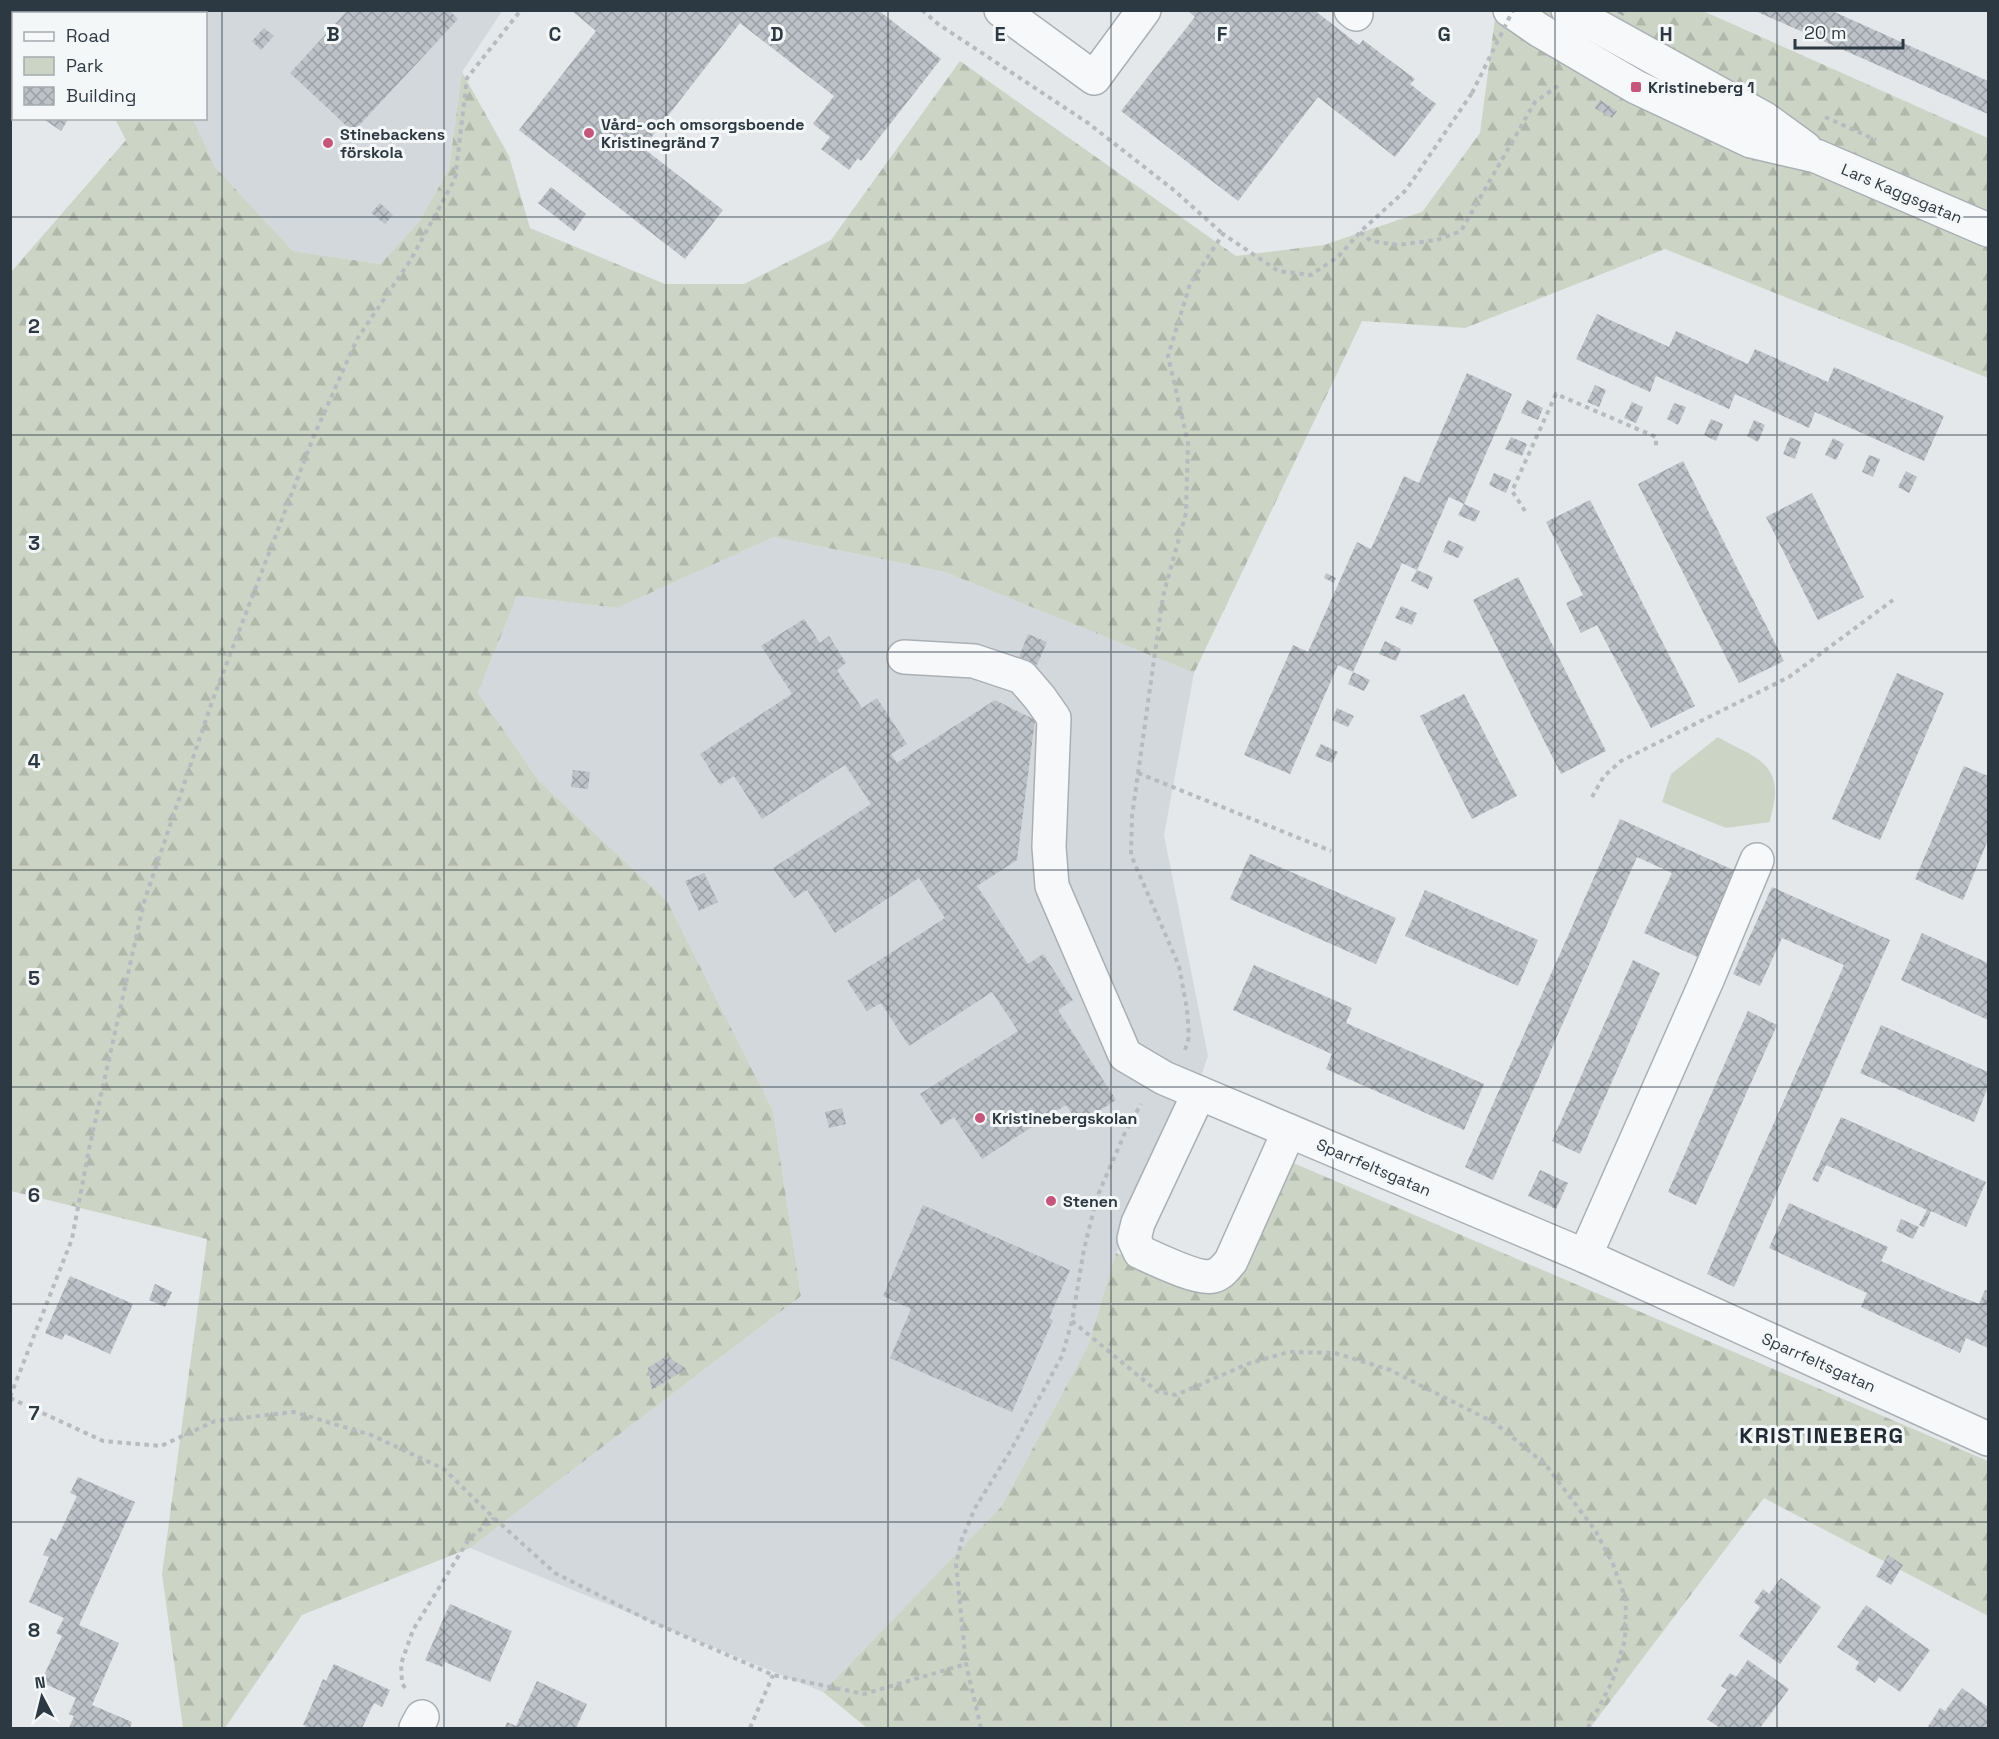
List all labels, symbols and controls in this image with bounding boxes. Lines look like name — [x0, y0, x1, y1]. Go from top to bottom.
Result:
legend — [12, 12, 207, 120]
scale bar — [1795, 12, 1903, 50]
text: B — [326, 21, 340, 47]
text: C — [549, 21, 562, 47]
text: D — [770, 21, 784, 47]
text: E — [994, 21, 1006, 47]
text: F — [1217, 21, 1228, 47]
text: G — [1437, 21, 1451, 47]
text: H — [1659, 21, 1673, 47]
text: 20 m — [1804, 21, 1847, 44]
text: Road — [66, 24, 110, 47]
text: Park — [66, 54, 104, 77]
place label: Kristineberg 1 — [1648, 77, 1754, 98]
marker: Kristineberg 1 — [1629, 80, 1643, 94]
text: Building — [66, 84, 136, 107]
place label: Vård- och omsorgsboende Kristinegränd 7 — [601, 114, 804, 153]
place label: Stinebackens förskola — [340, 124, 445, 163]
marker: Vård- och omsorgsboende Kristinegränd 7 — [582, 126, 596, 140]
marker: Stinebackens förskola — [321, 136, 335, 150]
street label: Lars Kaggsgatan — [1838, 159, 1965, 228]
text: 2 — [28, 313, 40, 339]
text: 3 — [28, 530, 40, 556]
text: 4 — [28, 748, 41, 774]
text: 5 — [28, 965, 40, 991]
place label: Kristinebergskolan — [992, 1108, 1137, 1129]
marker: Kristinebergskolan — [973, 1111, 987, 1125]
street label: Sparrfeltsgatan — [1313, 1134, 1434, 1201]
text: 6 — [28, 1182, 40, 1208]
place label: Stenen — [1063, 1191, 1118, 1212]
marker: Stenen — [1044, 1194, 1058, 1208]
street label: Sparrfeltsgatan — [1759, 1328, 1879, 1397]
text: 7 — [28, 1400, 40, 1426]
district label: KRISTINEBERG — [1739, 1421, 1905, 1449]
text: 8 — [28, 1617, 40, 1643]
north arrow — [12, 1667, 72, 1727]
text: N — [34, 1672, 47, 1694]

